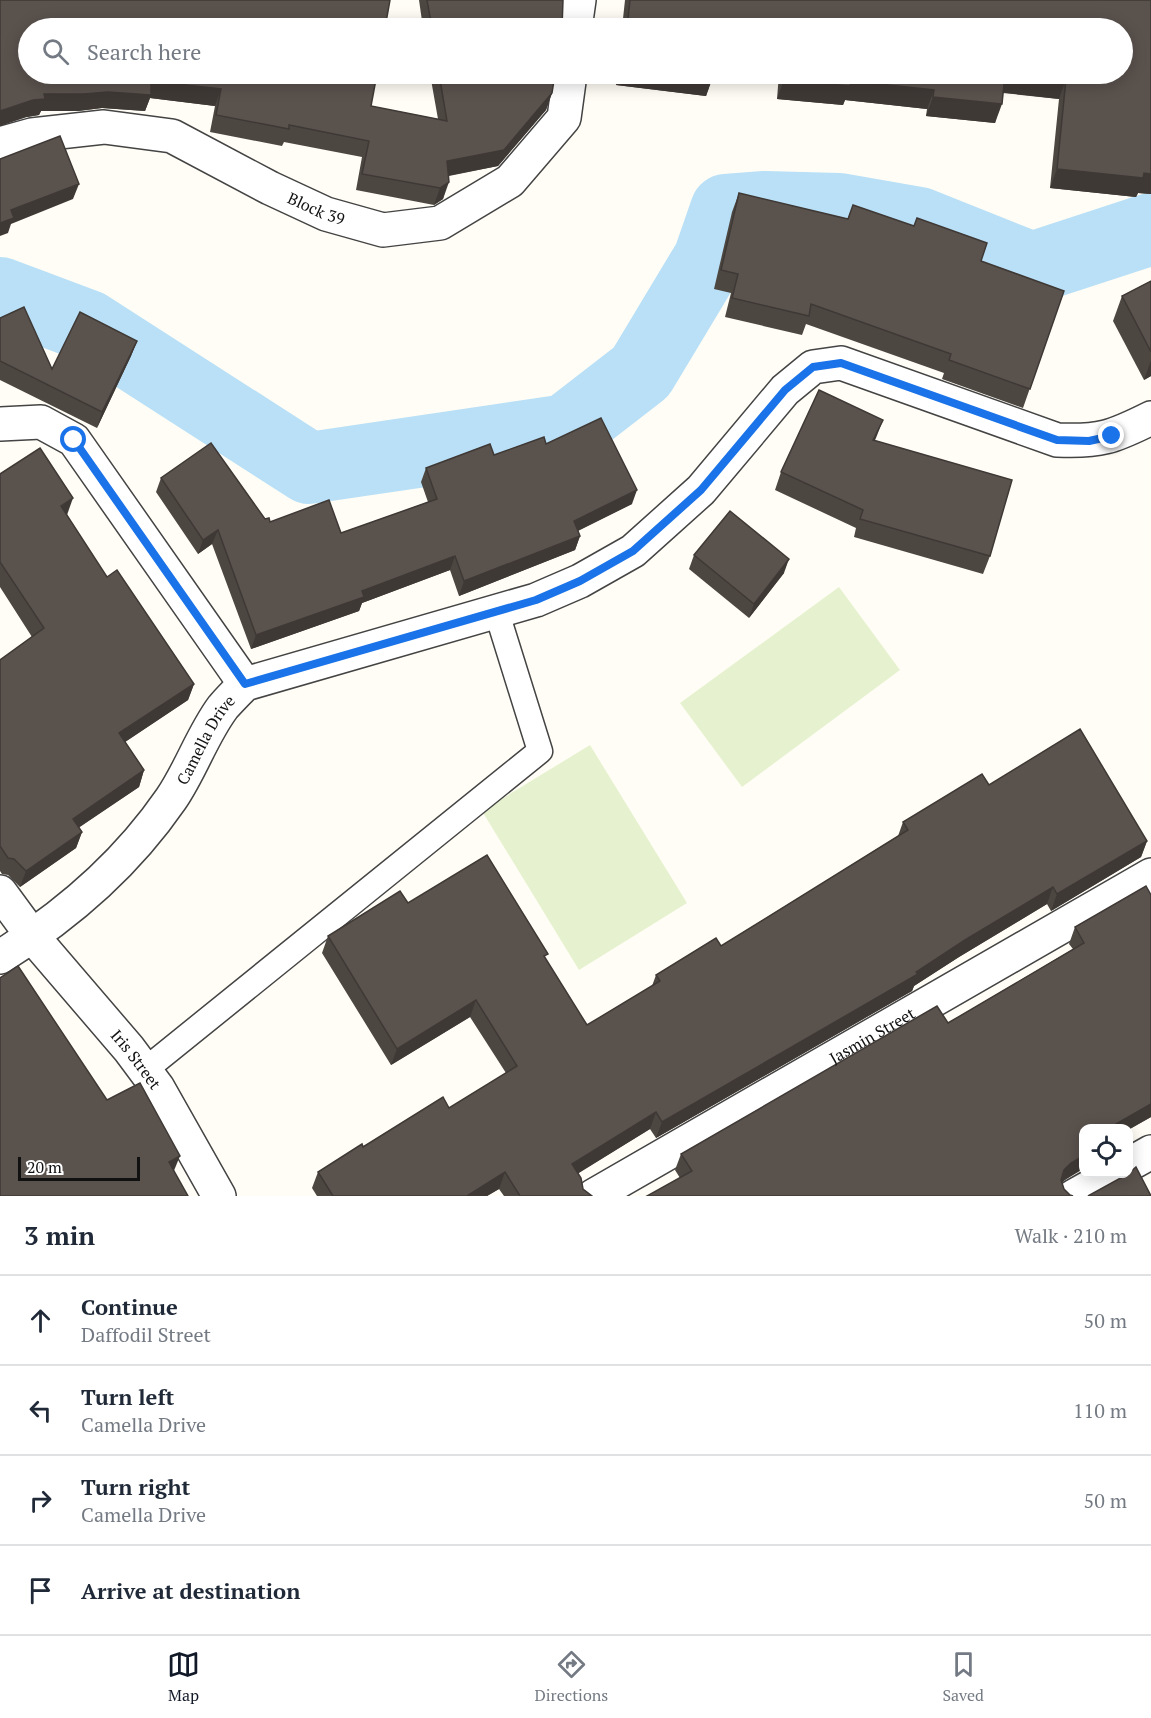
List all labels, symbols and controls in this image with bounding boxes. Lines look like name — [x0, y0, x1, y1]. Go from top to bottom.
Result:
search box — [18, 18, 1133, 84]
icon: search — [39, 35, 72, 68]
text: Search here — [87, 37, 201, 66]
street label: Block 39 — [284, 187, 347, 230]
route end — [1098, 422, 1124, 448]
route start — [60, 426, 86, 452]
street label: Camella Drive — [171, 690, 240, 789]
street label: Jasmin Street — [825, 1002, 919, 1069]
street label: Iris Street — [106, 1025, 166, 1094]
map controls — [1079, 1124, 1133, 1178]
button: locate — [1079, 1124, 1133, 1178]
scale bar — [18, 1154, 140, 1182]
text: 20 m — [27, 1156, 62, 1178]
text: 3 min — [24, 1218, 95, 1252]
text: Walk · 210 m — [1015, 1222, 1127, 1249]
text: Continue — [81, 1292, 178, 1321]
icon: ahead — [24, 1304, 57, 1337]
text: 50 m — [1084, 1307, 1127, 1334]
text: Daffodil Street — [81, 1321, 211, 1348]
text: Turn left — [81, 1382, 174, 1411]
icon: left — [24, 1394, 57, 1427]
text: 110 m — [1073, 1397, 1127, 1424]
text: Camella Drive — [81, 1411, 206, 1438]
text: Turn right — [81, 1472, 190, 1501]
icon: right — [24, 1484, 57, 1517]
text: 50 m — [1084, 1487, 1127, 1514]
text: Camella Drive — [81, 1501, 206, 1528]
icon: arrive — [24, 1574, 57, 1607]
text: Arrive at destination — [81, 1576, 300, 1605]
tab: Map — [167, 1648, 200, 1706]
tab: Directions — [534, 1648, 608, 1706]
tab: Saved — [942, 1648, 984, 1706]

